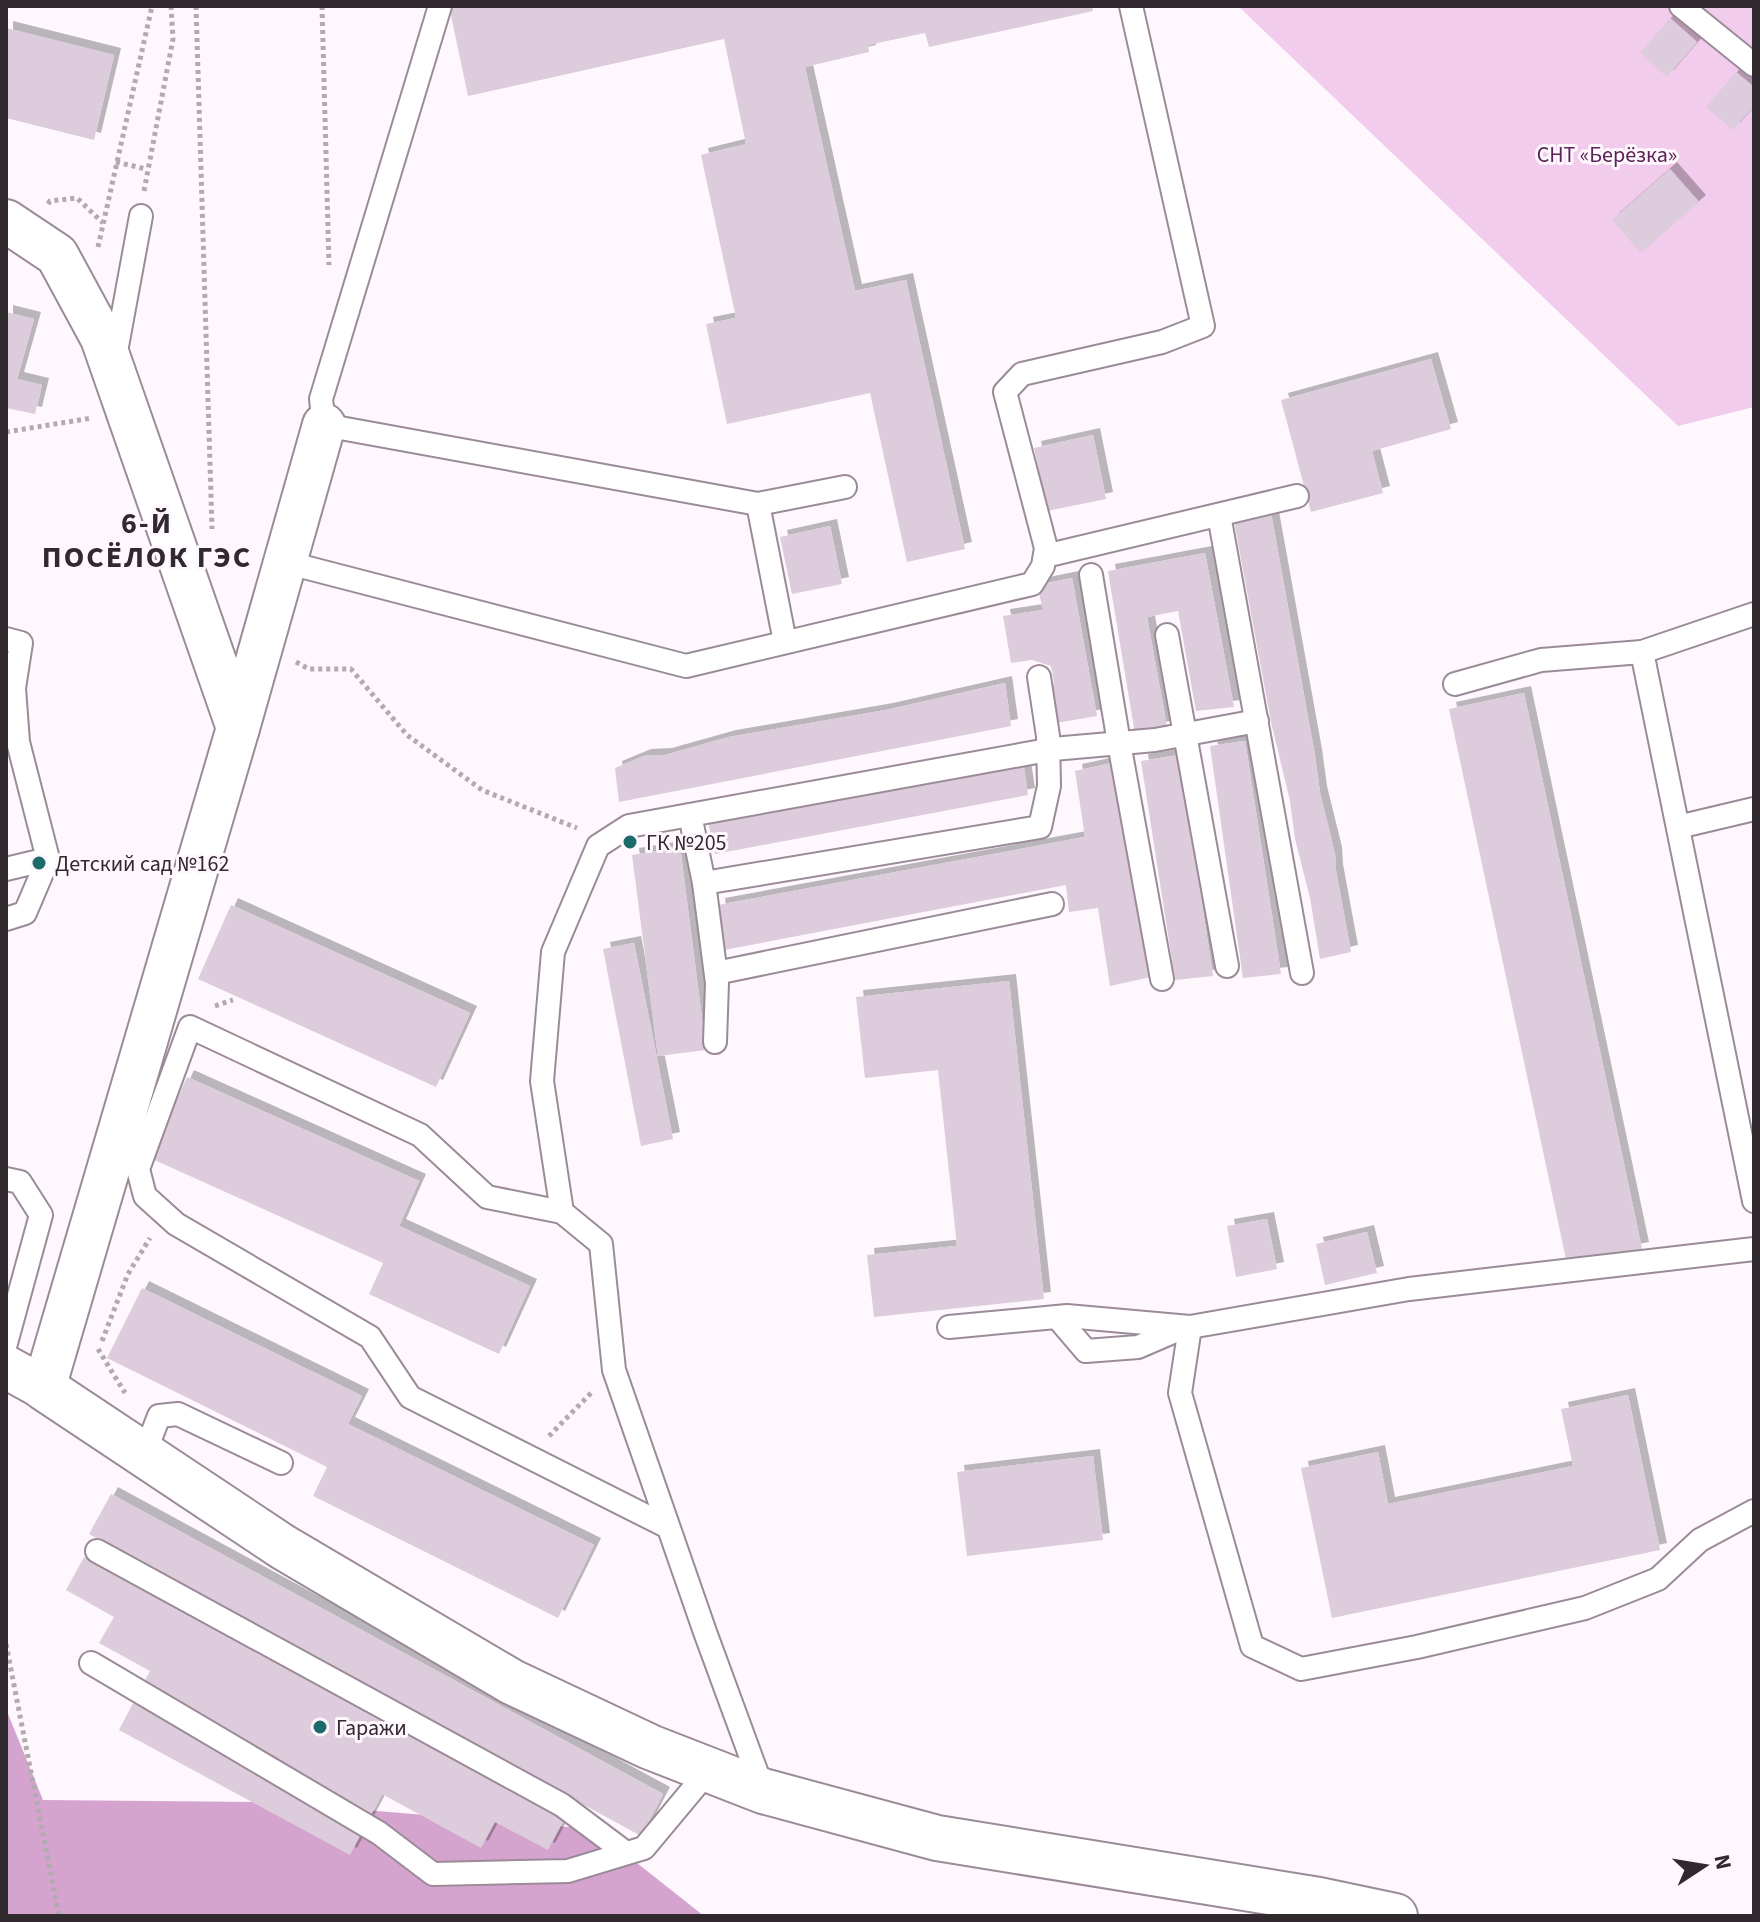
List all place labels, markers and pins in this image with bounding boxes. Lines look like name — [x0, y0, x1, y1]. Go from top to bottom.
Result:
place label: ГК №205 — [646, 827, 727, 859]
marker: ГК №205 — [621, 833, 639, 851]
place label: Детский сад №162 — [55, 848, 229, 880]
marker: Детский сад №162 — [30, 854, 48, 872]
place label: Гаражи — [336, 1712, 407, 1744]
marker: Гаражи — [311, 1718, 329, 1736]

